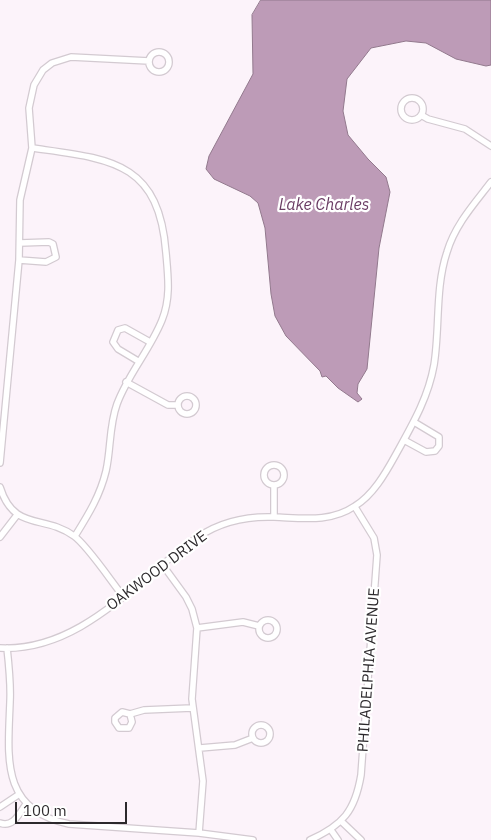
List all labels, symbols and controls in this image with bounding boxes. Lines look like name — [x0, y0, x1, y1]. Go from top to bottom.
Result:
water label: Lake Charles — [279, 195, 369, 215]
street label: OAKWOOD DRIVE — [103, 527, 211, 615]
street label: PHILADELPHIA AVENUE — [354, 587, 384, 753]
scale bar — [18, 792, 130, 824]
text: 100 m — [23, 801, 67, 820]

